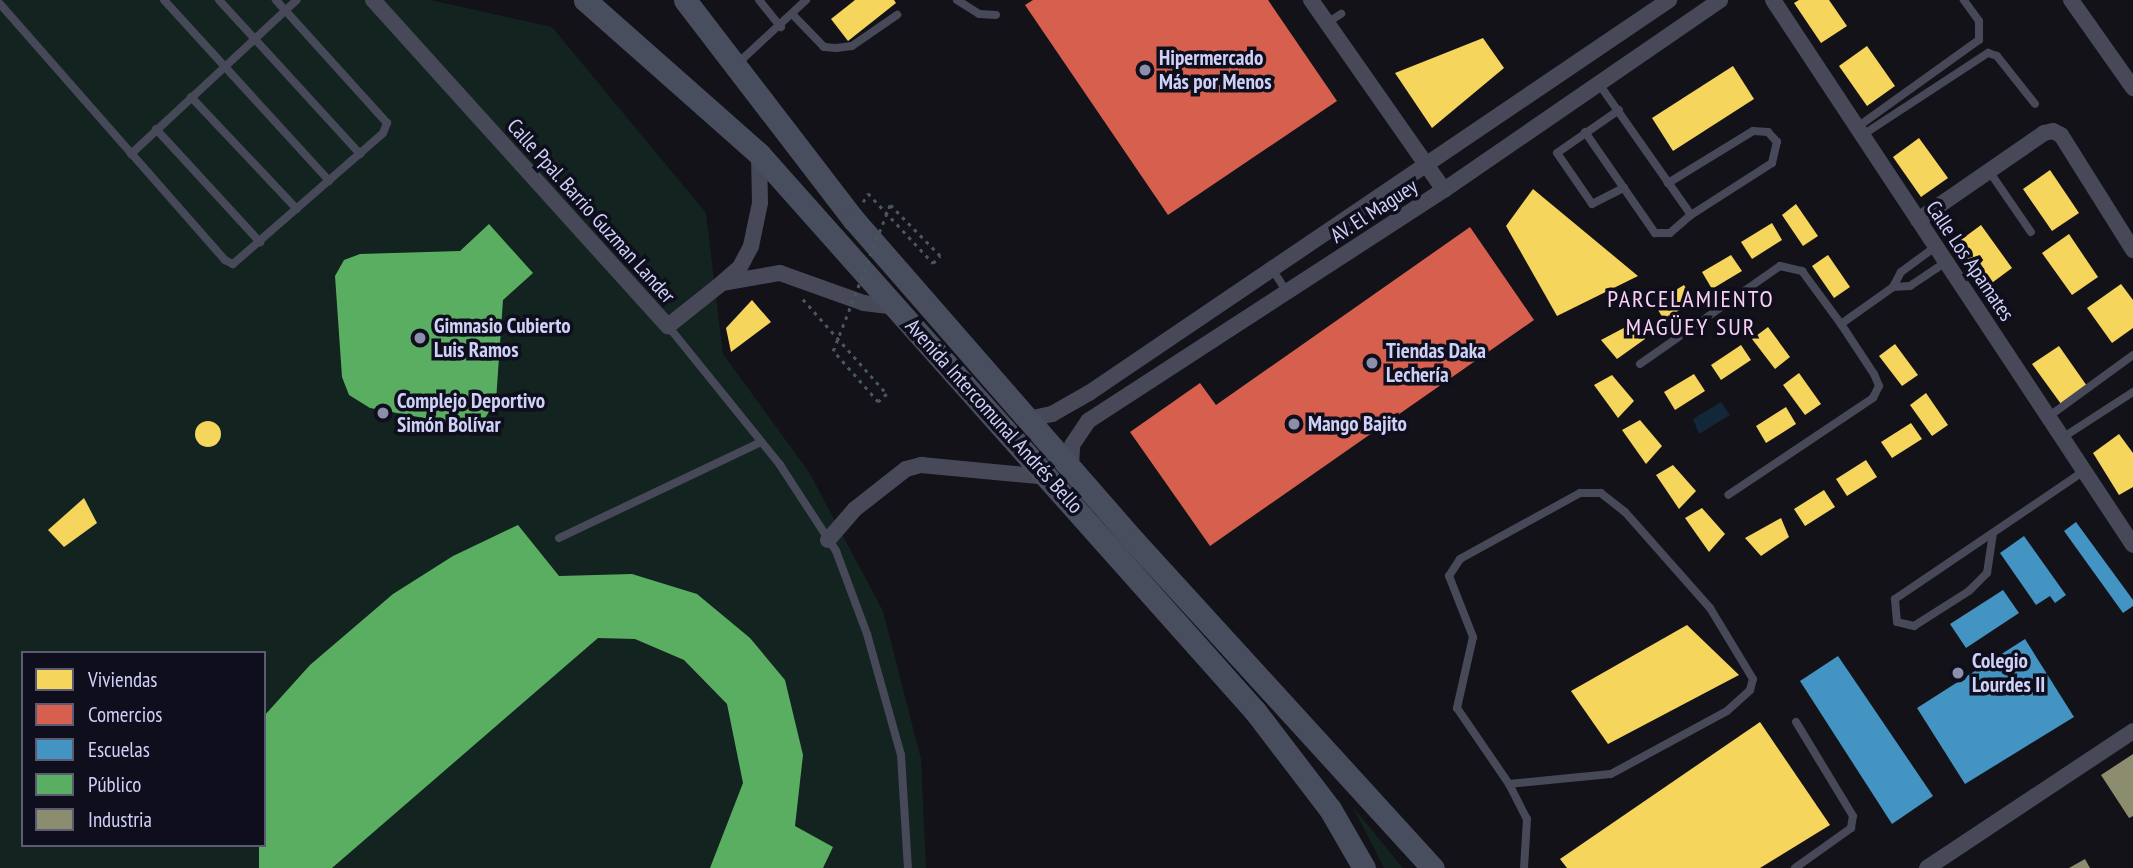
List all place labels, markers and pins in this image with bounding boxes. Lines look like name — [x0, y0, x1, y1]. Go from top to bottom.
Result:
place label: Hipermercado Más por Menos — [1159, 45, 1272, 95]
marker: Hipermercado Más por Menos — [1137, 62, 1153, 78]
place label: Gimnasio Cubierto Luis Ramos — [434, 313, 571, 363]
marker: Gimnasio Cubierto Luis Ramos — [412, 330, 428, 346]
place label: Tiendas Daka Lechería — [1386, 338, 1486, 388]
marker: Tiendas Daka Lechería — [1364, 355, 1380, 371]
place label: Complejo Deportivo Simón Bolívar — [397, 388, 545, 438]
marker: Complejo Deportivo Simón Bolívar — [375, 405, 391, 421]
place label: Mango Bajito — [1308, 411, 1407, 437]
marker: Mango Bajito — [1286, 416, 1302, 432]
place label: Colegio Lourdes II — [1972, 648, 2045, 698]
marker: Colegio Lourdes II — [1950, 665, 1966, 681]

